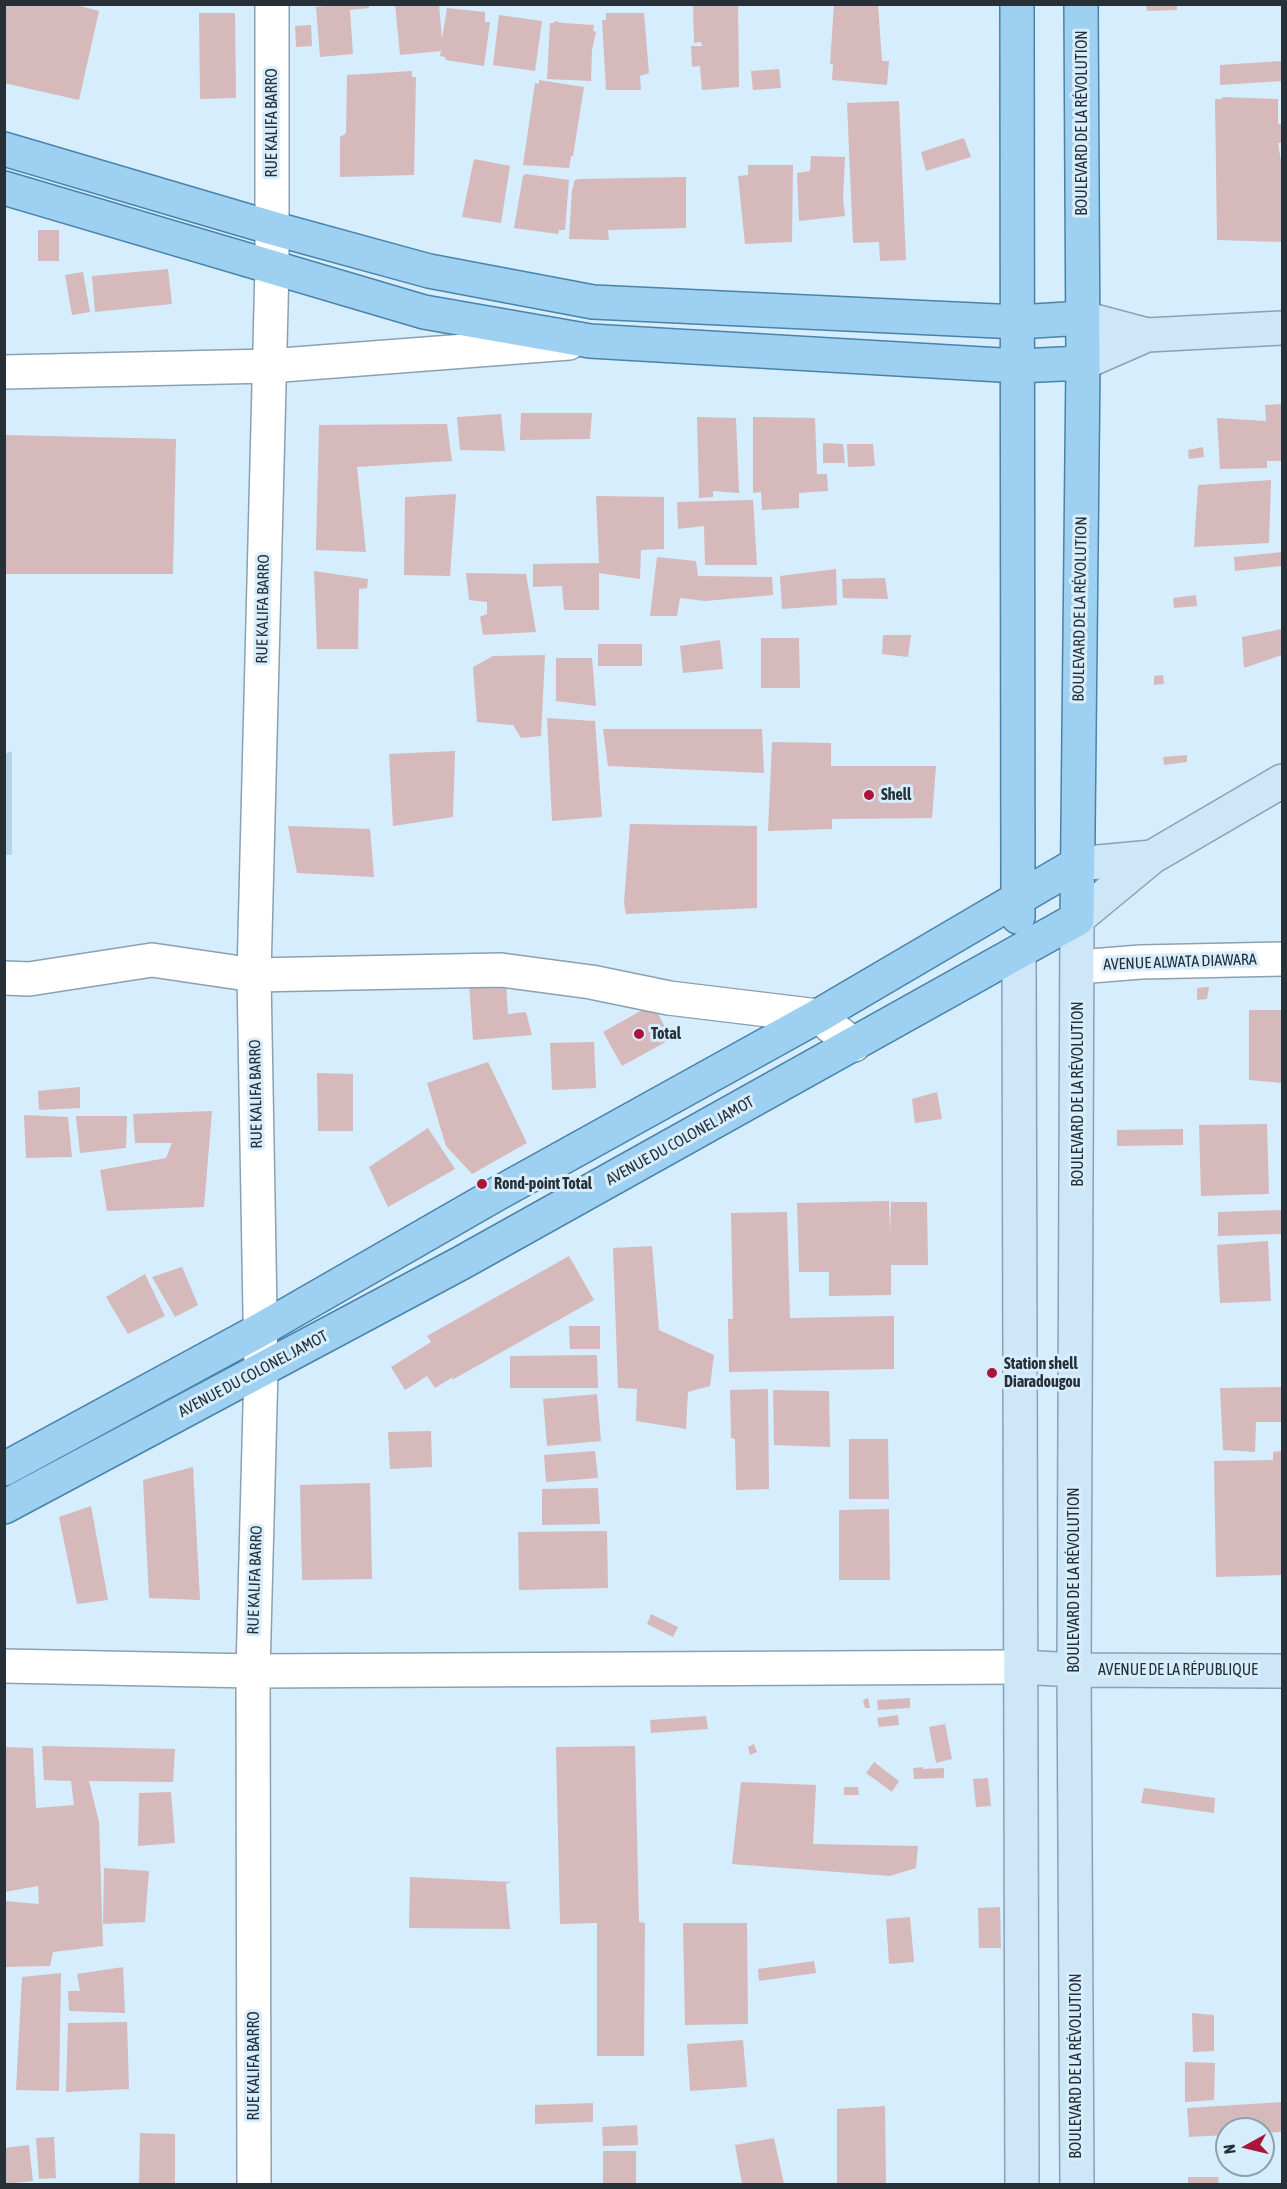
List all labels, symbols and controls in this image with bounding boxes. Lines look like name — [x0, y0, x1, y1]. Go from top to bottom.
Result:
street label: BOULEVARD DE LA RÉVOLUTION — [1072, 30, 1092, 216]
street label: RUE KALIFA BARRO — [262, 68, 282, 178]
street label: BOULEVARD DE LA RÉVOLUTION — [1069, 516, 1091, 702]
street label: RUE KALIFA BARRO — [252, 554, 274, 664]
place label: Shell — [881, 785, 911, 805]
marker: Shell — [862, 788, 876, 802]
street label: AVENUE ALWATA DIAWARA — [1103, 950, 1257, 974]
street label: BOULEVARD DE LA RÉVOLUTION — [1068, 1001, 1088, 1187]
place label: Total — [651, 1024, 681, 1044]
marker: Total — [632, 1027, 646, 1041]
street label: RUE KALIFA BARRO — [245, 1039, 267, 1149]
street label: AVENUE DU COLONEL JAMOT — [603, 1092, 757, 1190]
place label: Rond-point Total — [494, 1174, 592, 1194]
marker: Rond-point Total — [475, 1177, 489, 1191]
street label: AVENUE DU COLONEL JAMOT — [175, 1326, 331, 1422]
place label: Station shell Diaradougou — [1004, 1354, 1081, 1392]
marker: Station shell Diaradougou — [985, 1366, 999, 1380]
street label: BOULEVARD DE LA RÉVOLUTION — [1064, 1487, 1084, 1673]
street label: RUE KALIFA BARRO — [244, 1525, 266, 1635]
street label: AVENUE DE LA RÉPUBLIQUE — [1098, 1660, 1258, 1680]
street label: BOULEVARD DE LA RÉVOLUTION — [1066, 1973, 1086, 2159]
street label: RUE KALIFA BARRO — [244, 2011, 264, 2121]
north arrow — [1215, 2117, 1275, 2177]
text: N — [1220, 2143, 1239, 2155]

